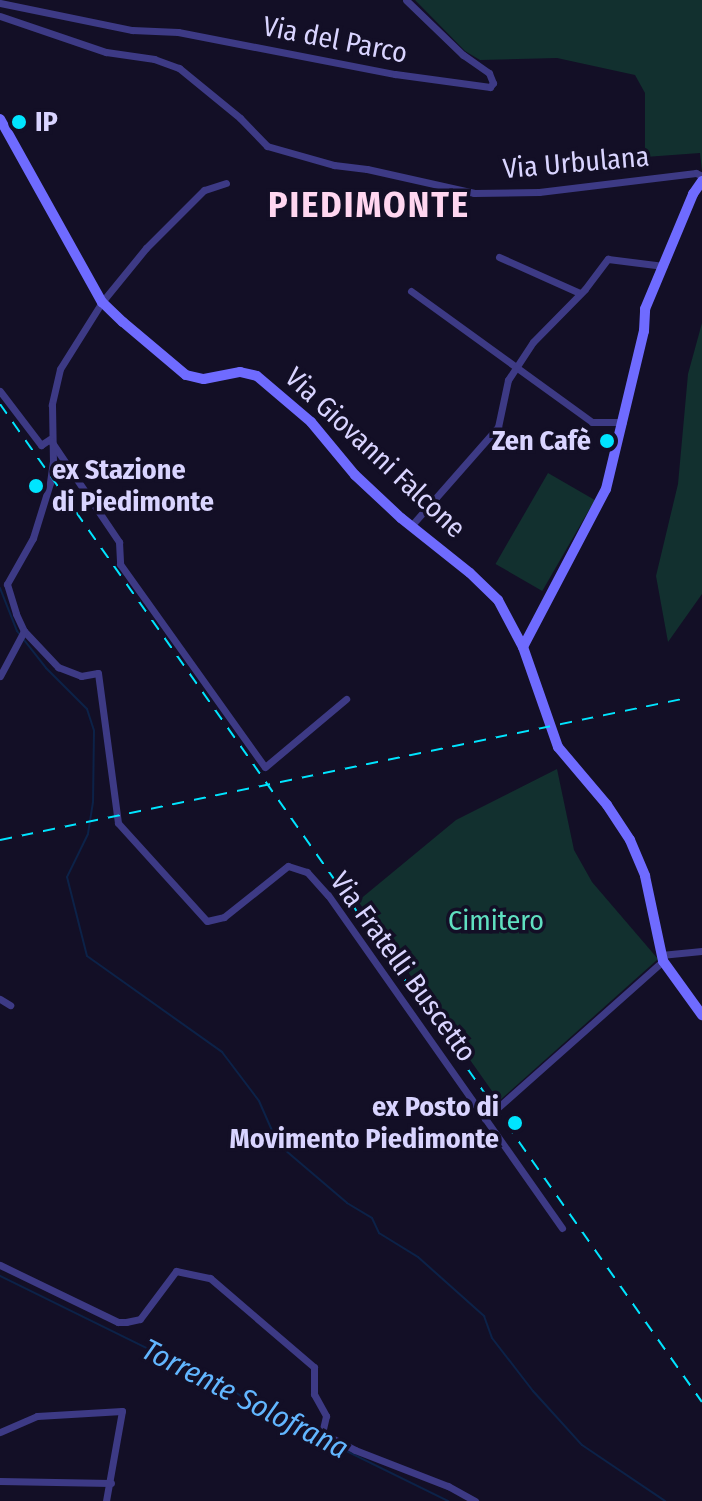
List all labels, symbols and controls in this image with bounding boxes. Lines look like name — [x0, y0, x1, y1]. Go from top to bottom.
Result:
street label: Via del Parco — [260, 10, 410, 70]
place label: IP — [35, 105, 58, 139]
marker: IP — [10, 113, 28, 131]
street label: Via Urbulana — [501, 140, 651, 186]
district label: PIEDIMONTE — [268, 184, 470, 228]
street label: Via Giovanni Falcone — [278, 361, 472, 545]
place label: Zen Cafè — [492, 424, 591, 458]
marker: Zen Cafè — [598, 432, 616, 450]
place label: ex Stazione di Piedimonte — [52, 453, 214, 519]
marker: ex Stazione di Piedimonte — [27, 477, 45, 495]
street label: Via Fratelli Buscetto — [323, 866, 483, 1068]
park label: Cimitero — [448, 904, 544, 938]
place label: ex Posto di Movimento Piedimonte — [230, 1090, 499, 1156]
marker: ex Posto di Movimento Piedimonte — [506, 1114, 524, 1132]
water label: Torrente Solofrana — [136, 1331, 354, 1467]

